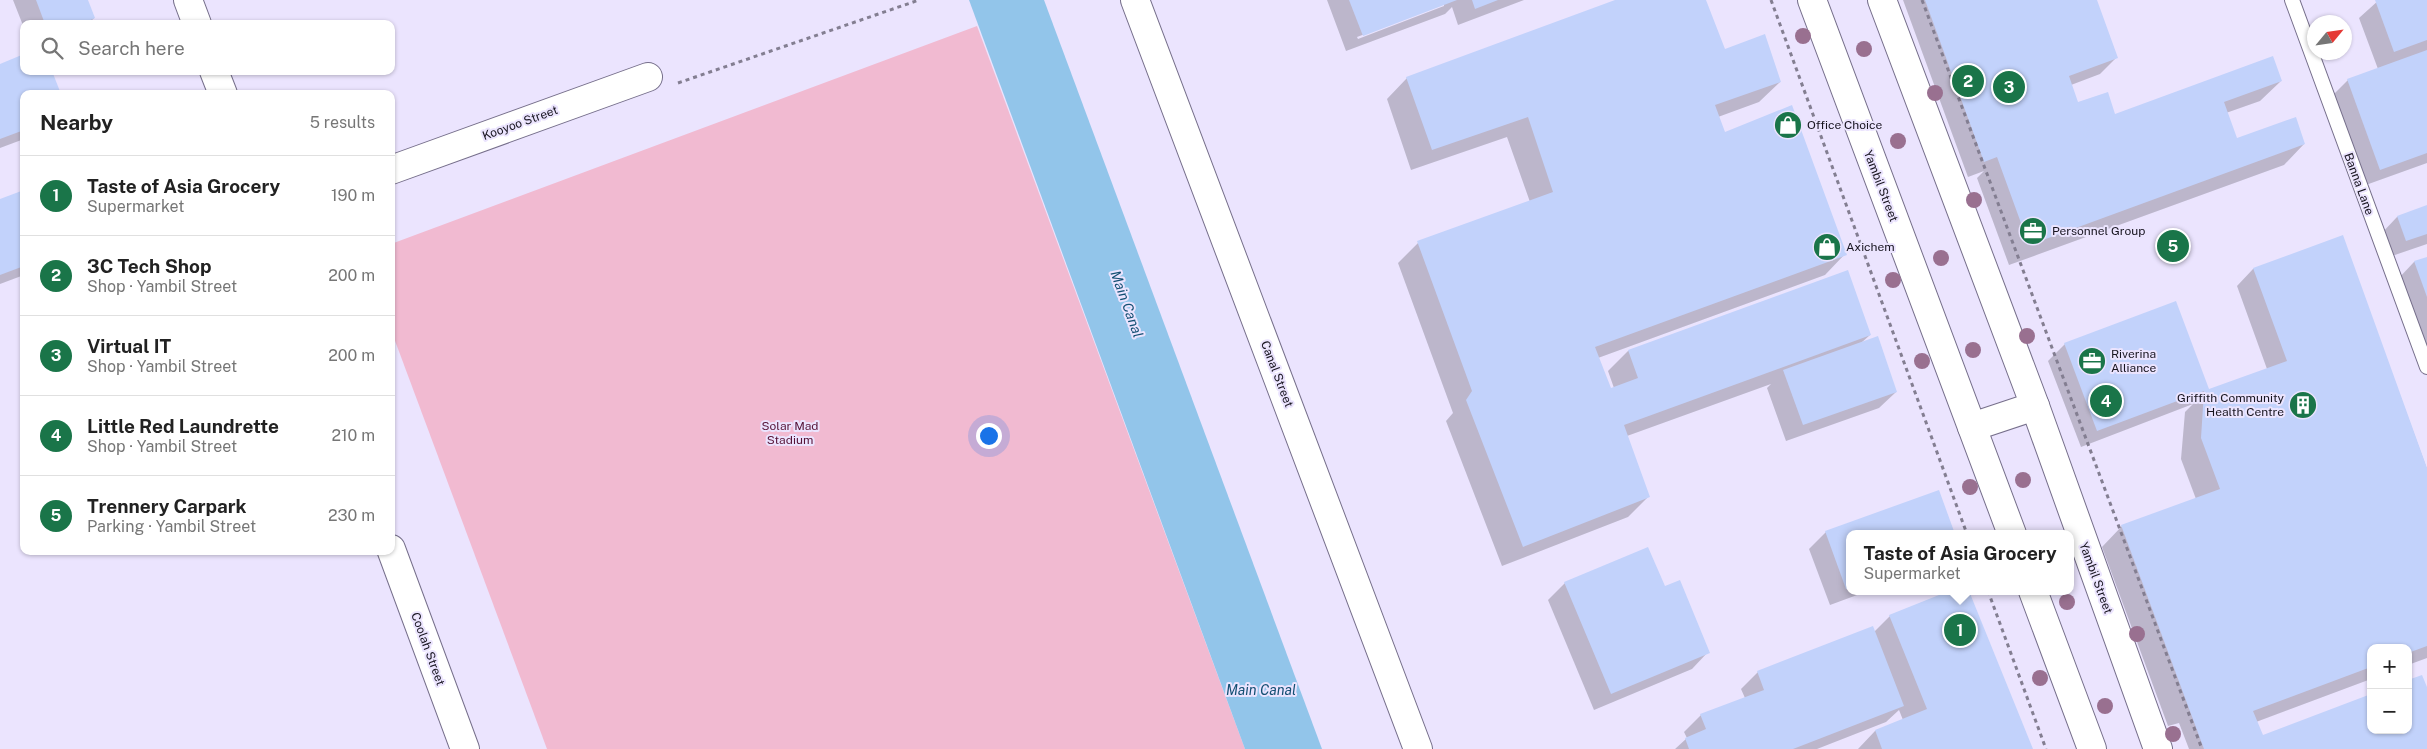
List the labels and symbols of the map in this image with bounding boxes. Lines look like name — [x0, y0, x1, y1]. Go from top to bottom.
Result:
north arrow — [2307, 15, 2352, 60]
pin: 2 — [1952, 62, 1984, 100]
pin: 3 — [1993, 68, 2025, 106]
street label: Kooyoo Street — [480, 103, 560, 143]
shop icon: Office Choice — [1773, 110, 1803, 140]
place label: Office Choice — [1807, 118, 1882, 132]
street label: Yambil Street — [1861, 148, 1901, 224]
street label: Banna Lane — [2341, 151, 2377, 217]
office icon: Personnel Group — [2018, 216, 2048, 246]
place label: Personnel Group — [2052, 224, 2145, 238]
pin: 5 — [2157, 227, 2189, 265]
shop icon: Axichem — [1812, 232, 1842, 262]
place label: Axichem — [1846, 240, 1895, 254]
water label: Main Canal — [1107, 268, 1147, 340]
street label: Canal Street — [1258, 339, 1296, 409]
office icon: Riverina Alliance — [2077, 346, 2107, 376]
place label: Riverina Alliance — [2111, 347, 2157, 375]
pin: 4 — [2090, 382, 2122, 420]
building icon: Griffith Community Health Centre — [2288, 390, 2318, 420]
place label: Griffith Community Health Centre — [2177, 391, 2285, 419]
park label: Solar Mad Stadium — [761, 419, 819, 447]
your location — [976, 423, 1002, 449]
street label: Yambil Street — [2077, 540, 2116, 616]
street label: Coolah Street — [408, 610, 448, 688]
pin: 1 — [1944, 611, 1976, 649]
water label: Main Canal — [1226, 682, 1296, 698]

